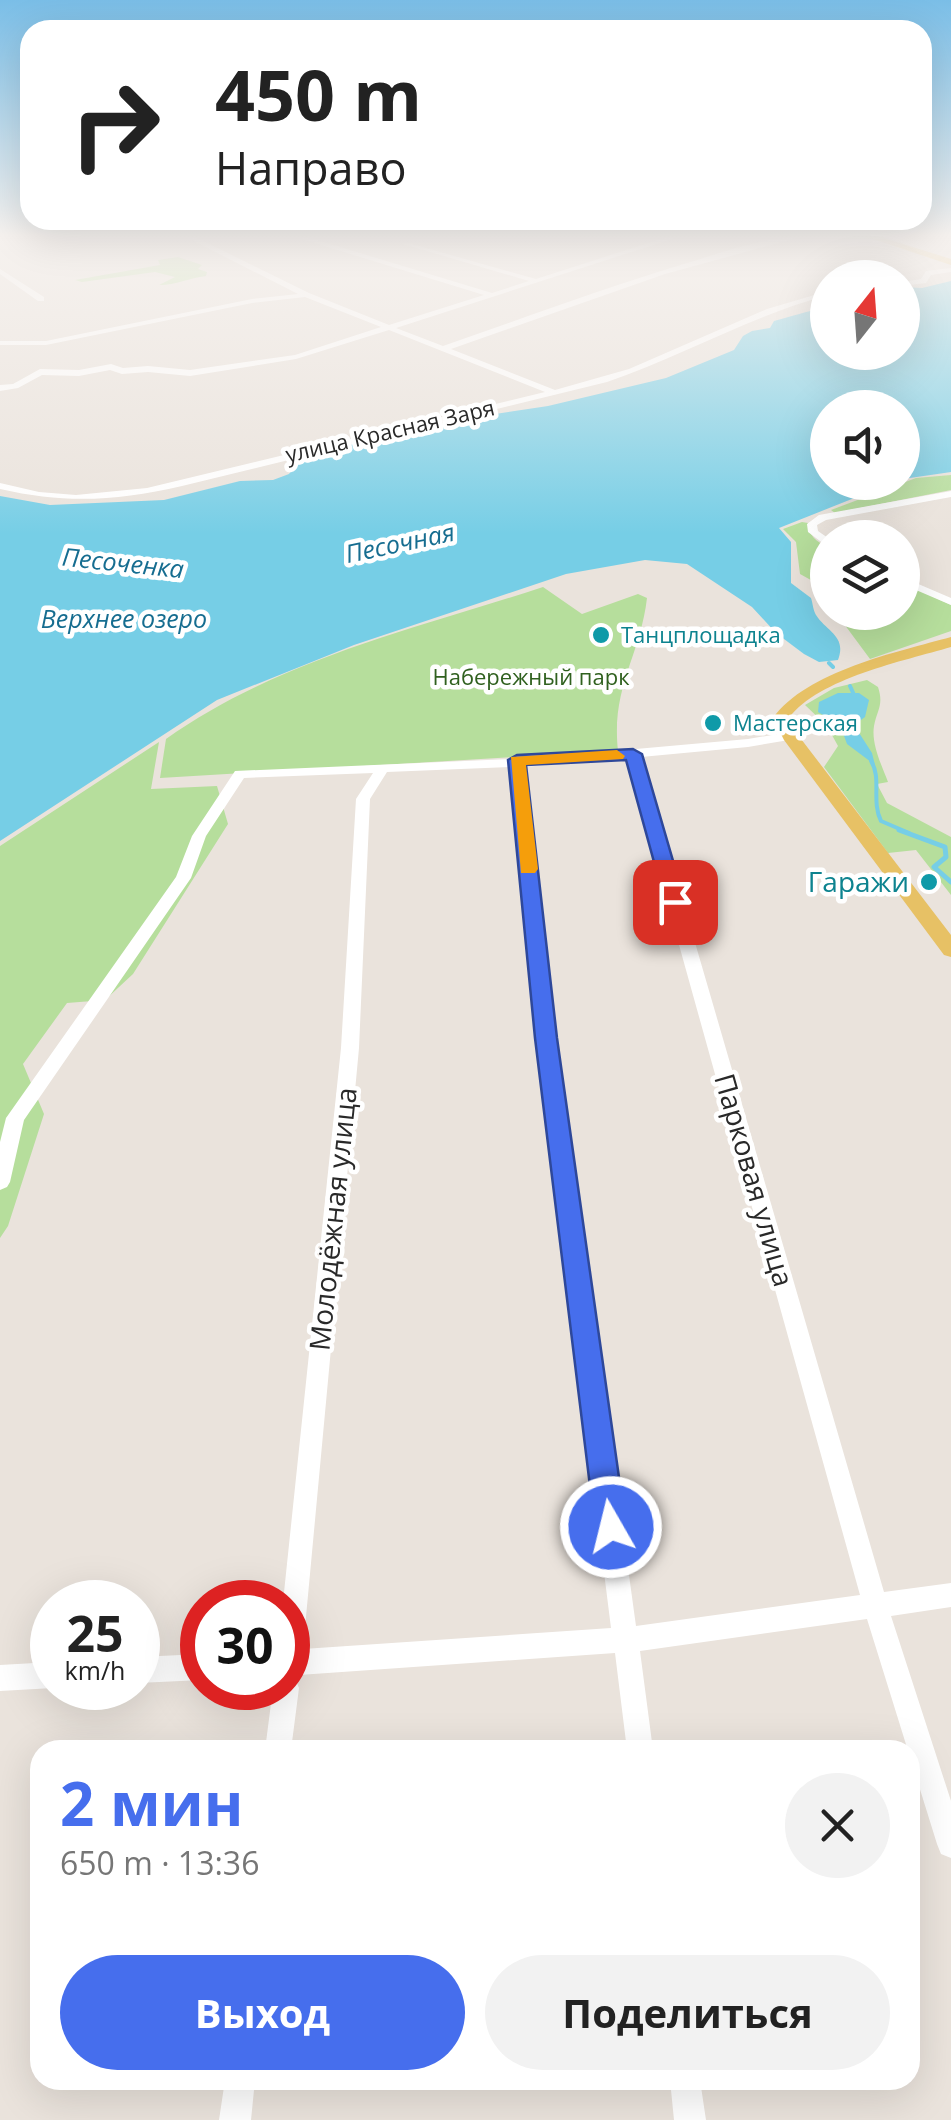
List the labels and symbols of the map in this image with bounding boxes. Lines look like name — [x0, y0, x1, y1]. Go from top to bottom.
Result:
north arrow — [810, 260, 920, 370]
street label: улица Красная Заря — [282, 391, 497, 469]
water label: Песочная — [342, 514, 458, 570]
water label: Песоченка — [61, 539, 186, 585]
water label: Верхнее озеро — [41, 601, 207, 635]
place label: Танцплощадка — [621, 619, 781, 649]
marker: Танцплощадка — [590, 624, 612, 646]
park label: Набережный парк — [432, 661, 630, 691]
place label: Мастерская — [733, 707, 858, 737]
marker: Мастерская — [702, 712, 724, 734]
pin — [633, 860, 718, 945]
place label: Гаражи — [808, 862, 909, 900]
marker: Гаражи — [918, 871, 940, 893]
street label: Парковая улица — [706, 1069, 804, 1291]
street label: Молодёжная улица — [299, 1085, 365, 1352]
position arrow — [559, 1475, 663, 1579]
speed limit sign: 30 — [180, 1580, 310, 1710]

